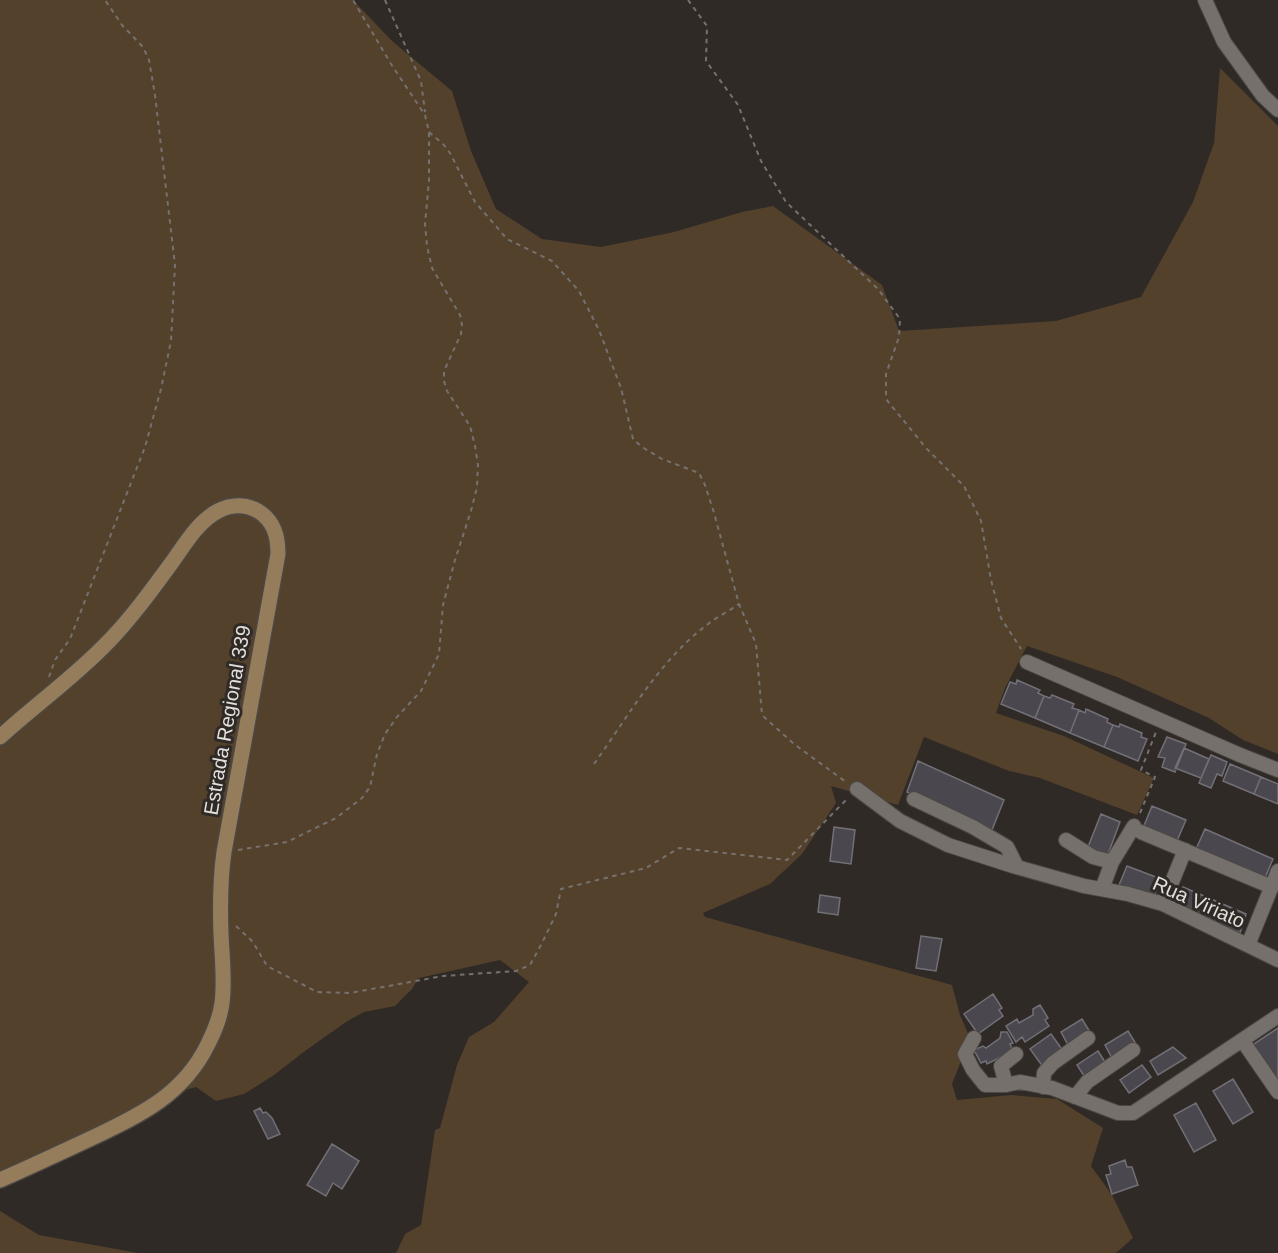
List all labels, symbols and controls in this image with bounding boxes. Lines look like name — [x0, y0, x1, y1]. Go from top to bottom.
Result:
street label: Estrada Regional 339 — [199, 623, 255, 817]
street label: Rua Viriato — [1149, 872, 1249, 932]

